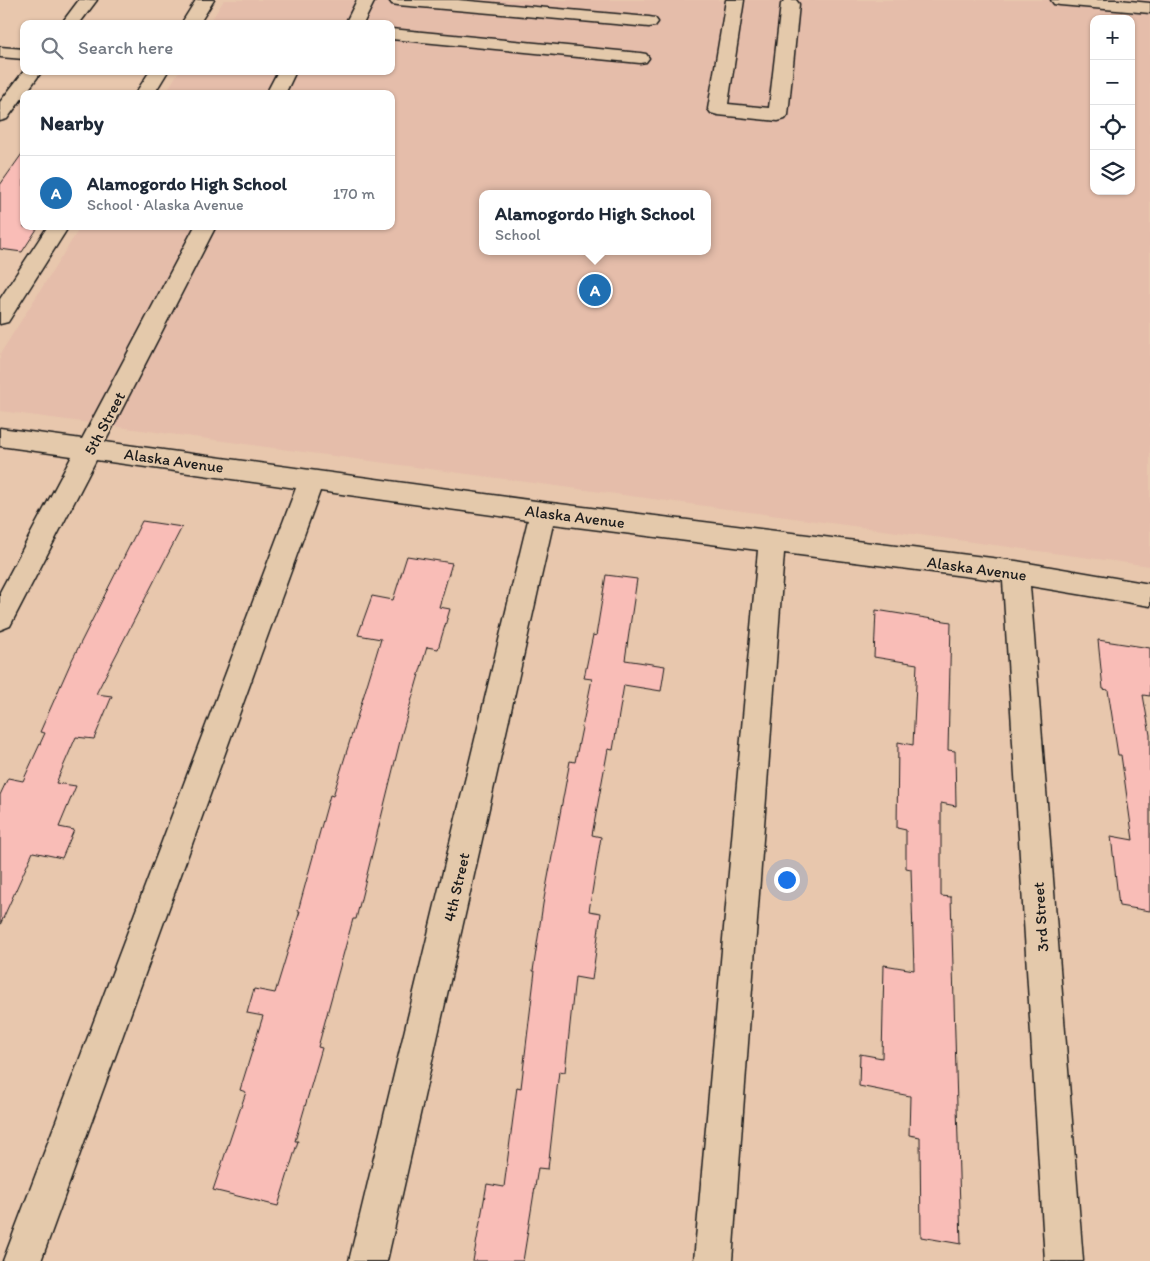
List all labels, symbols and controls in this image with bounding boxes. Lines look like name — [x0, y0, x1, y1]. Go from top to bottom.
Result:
map controls — [1090, 15, 1135, 195]
button: + — [1090, 15, 1135, 60]
search box — [20, 20, 395, 75]
icon: search — [38, 34, 66, 62]
text: Search here — [78, 36, 173, 59]
button: − — [1090, 60, 1135, 105]
button: locate — [1090, 105, 1135, 150]
text: Nearby — [40, 110, 104, 135]
button: layers — [1090, 150, 1135, 195]
text: Alamogordo High School — [87, 172, 287, 195]
text: A — [51, 184, 61, 203]
text: 170 m — [333, 184, 375, 203]
popup — [479, 190, 711, 255]
text: School · Alaska Avenue — [87, 195, 244, 214]
text: Alamogordo High School — [495, 202, 695, 225]
text: School — [495, 225, 541, 244]
pin: A — [579, 271, 611, 309]
street label: 5th Street — [80, 388, 129, 458]
street label: Alaska Avenue — [123, 444, 225, 477]
street label: Alaska Avenue — [524, 501, 626, 532]
street label: Alaska Avenue — [926, 552, 1028, 585]
street label: 4th Street — [439, 851, 474, 923]
your location — [774, 867, 800, 893]
street label: 3rd Street — [1029, 881, 1052, 952]

